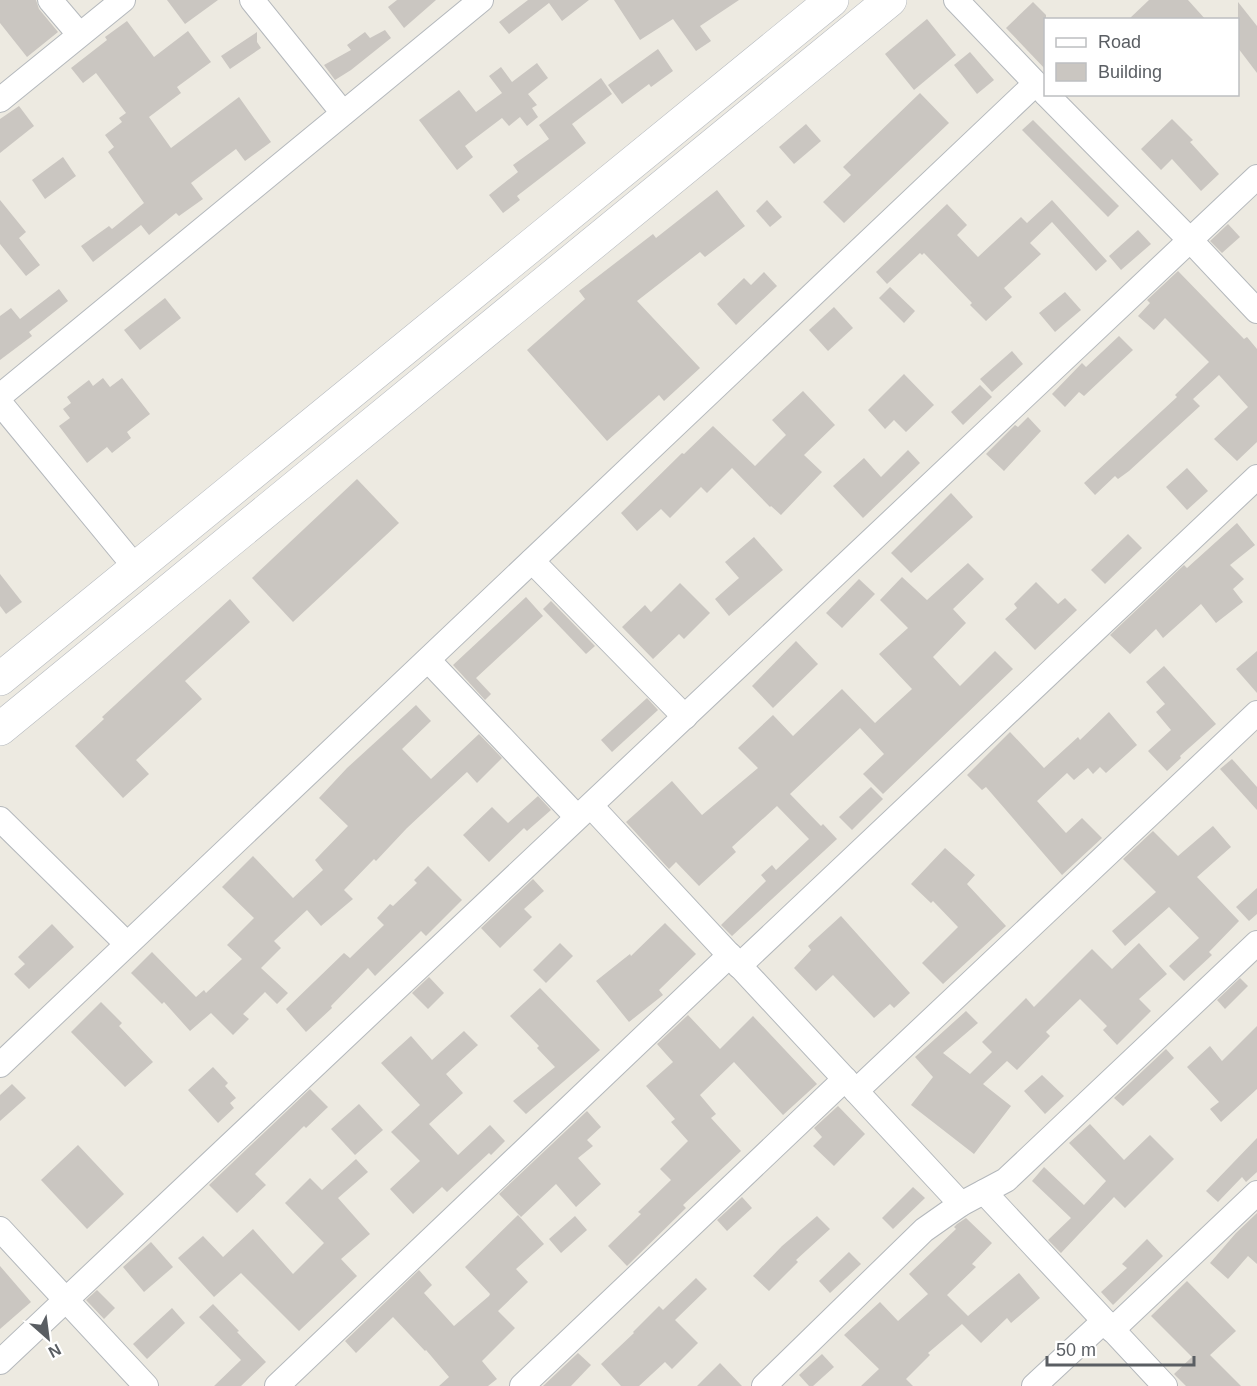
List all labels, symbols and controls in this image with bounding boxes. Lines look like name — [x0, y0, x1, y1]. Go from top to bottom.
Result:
legend — [1044, 18, 1239, 96]
text: Road — [1098, 32, 1141, 52]
text: Building — [1098, 62, 1162, 82]
north arrow — [18, 1308, 78, 1368]
scale bar — [1047, 1329, 1194, 1367]
text: 50 m — [1056, 1340, 1096, 1360]
text: N — [46, 1341, 64, 1361]

